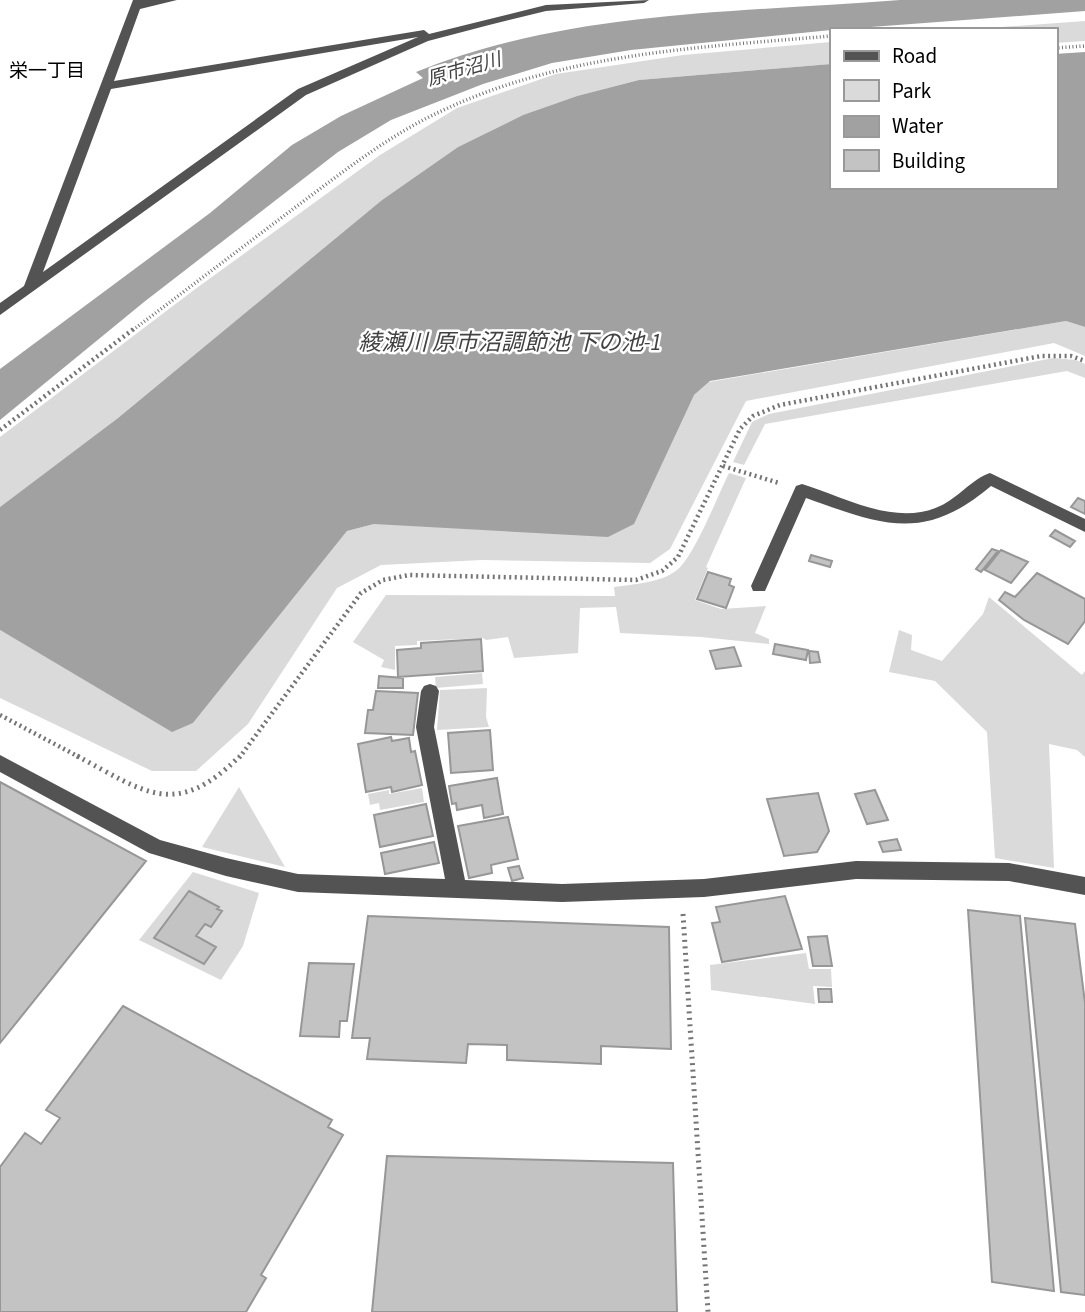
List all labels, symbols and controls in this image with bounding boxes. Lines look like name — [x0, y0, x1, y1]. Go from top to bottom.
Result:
legend — [830, 28, 1057, 189]
text: Road — [892, 41, 937, 71]
water label: 原市沼川 — [424, 46, 506, 93]
district label: 栄一丁目 — [9, 58, 85, 85]
text: Park — [892, 76, 932, 106]
text: Water — [892, 111, 944, 141]
text: Building — [892, 146, 966, 176]
water label: 綾瀬川 原市沼調節池 下の池-1 — [358, 326, 662, 359]

